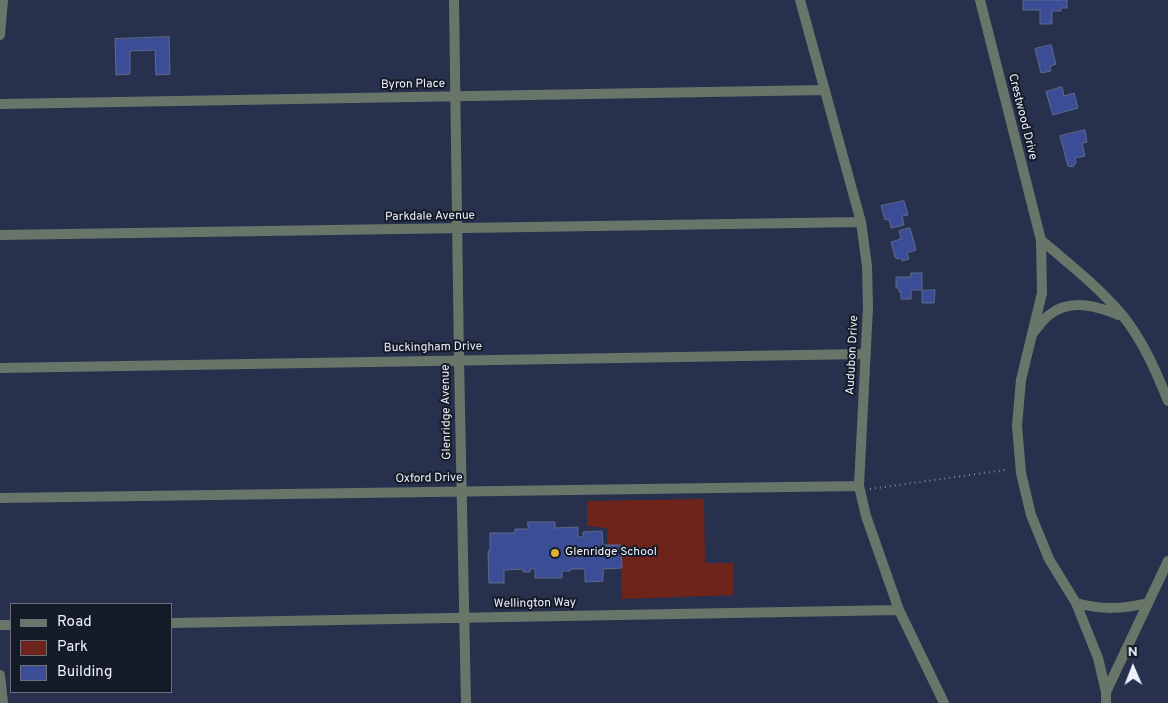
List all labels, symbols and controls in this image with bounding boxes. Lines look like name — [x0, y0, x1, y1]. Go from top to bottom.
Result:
street label: Crestwood Drive — [1004, 72, 1040, 162]
street label: Byron Place — [381, 77, 445, 93]
street label: Parkdale Avenue — [385, 209, 475, 225]
street label: Audubon Drive — [844, 315, 862, 395]
street label: Buckingham Drive — [384, 340, 482, 356]
street label: Glenridge Avenue — [439, 364, 455, 460]
street label: Oxford Drive — [395, 471, 463, 487]
place label: Glenridge School — [565, 546, 657, 560]
marker: Glenridge School — [549, 547, 561, 559]
street label: Wellington Way — [494, 596, 576, 612]
legend — [10, 603, 172, 693]
text: Road — [57, 613, 92, 632]
text: Park — [57, 638, 88, 657]
north arrow — [1108, 643, 1158, 693]
text: N — [1128, 644, 1138, 661]
text: Building — [57, 663, 112, 682]

